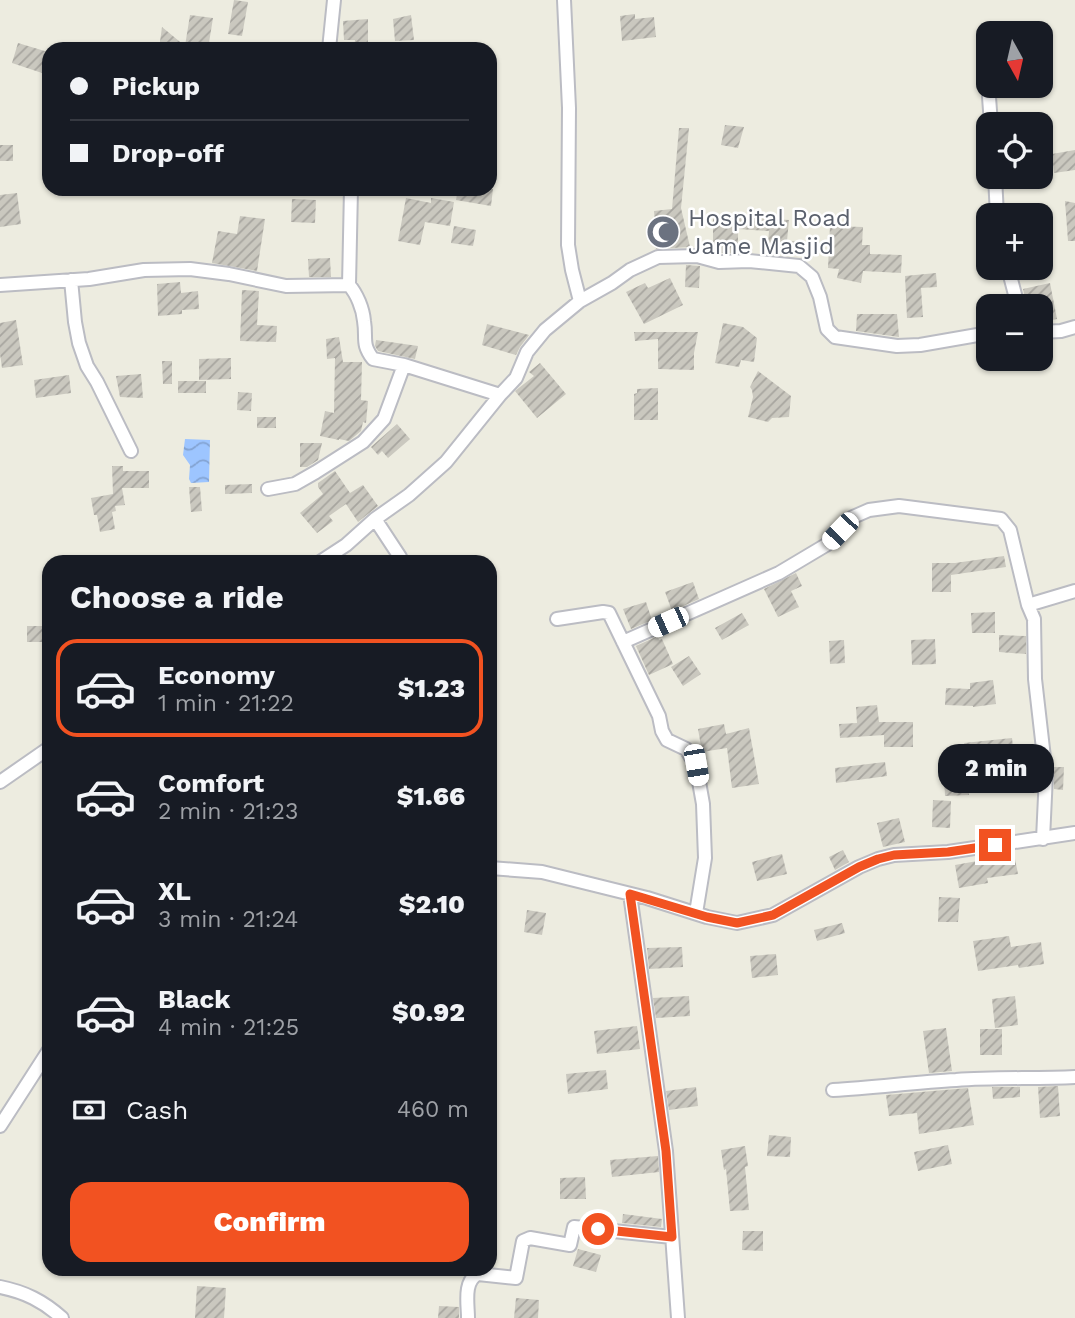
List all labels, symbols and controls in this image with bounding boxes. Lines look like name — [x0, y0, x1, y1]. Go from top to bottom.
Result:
north arrow — [976, 21, 1054, 98]
map controls — [976, 21, 1053, 371]
text: Pickup — [112, 71, 200, 101]
button: locate — [976, 112, 1053, 189]
text: Drop-off — [112, 138, 224, 168]
button: + — [976, 203, 1053, 280]
place label: Hospital Road Jame Masjid — [688, 204, 851, 260]
mosque icon: Hospital Road Jame Masjid — [644, 213, 682, 251]
button: − — [976, 294, 1053, 371]
car — [818, 509, 863, 553]
text: Choose a ride — [70, 578, 284, 616]
car — [645, 604, 692, 640]
icon: car — [74, 657, 137, 720]
text: Economy — [158, 660, 275, 690]
text: $1.23 — [398, 673, 465, 703]
text: 1 min · 21:22 — [158, 690, 294, 717]
car — [683, 742, 710, 788]
callout: 2 min — [937, 744, 1053, 792]
text: 2 min — [965, 755, 1027, 782]
icon: car — [74, 765, 137, 828]
text: Comfort — [158, 768, 264, 798]
text: $1.66 — [397, 781, 465, 811]
text: 2 min · 21:23 — [158, 798, 298, 825]
route end — [979, 829, 1011, 861]
icon: car — [74, 873, 137, 936]
text: XL — [158, 876, 191, 906]
text: $2.10 — [399, 889, 465, 919]
text: 3 min · 21:24 — [158, 906, 298, 933]
icon: car — [74, 981, 137, 1044]
text: Black — [158, 984, 230, 1014]
text: $0.92 — [392, 997, 465, 1027]
text: 4 min · 21:25 — [158, 1014, 299, 1041]
icon: cash — [70, 1091, 108, 1129]
text: Cash — [126, 1095, 188, 1125]
text: 460 m — [397, 1096, 469, 1123]
button: Confirm — [70, 1182, 469, 1262]
route start — [582, 1213, 614, 1245]

